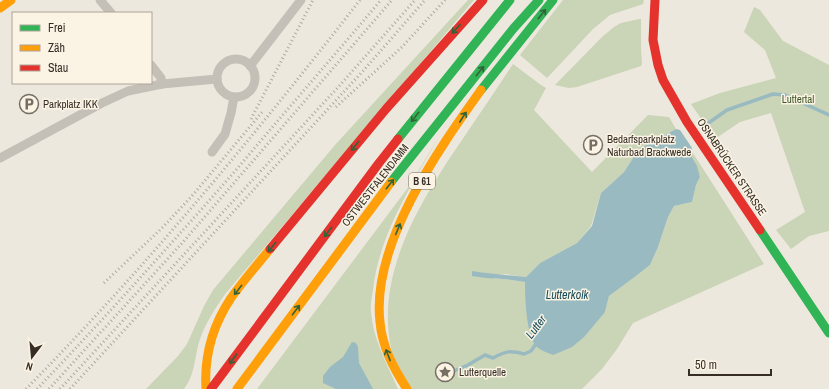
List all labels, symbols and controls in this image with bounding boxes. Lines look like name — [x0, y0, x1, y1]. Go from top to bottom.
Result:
one-way arrow — [538, 8, 546, 19]
legend — [12, 12, 152, 84]
text: Frei — [48, 20, 66, 36]
one-way arrow — [452, 24, 461, 34]
text: Zäh — [48, 40, 65, 56]
text: Stau — [48, 60, 68, 76]
one-way arrow — [476, 65, 484, 76]
park label: Luttertal — [782, 92, 814, 106]
parking icon: Parkplatz IKK — [18, 93, 40, 115]
place label: Parkplatz IKK — [43, 97, 98, 111]
one-way arrow — [411, 112, 420, 123]
one-way arrow — [459, 112, 467, 123]
street label: OSNABRÜCKER STRASSE — [694, 116, 770, 218]
place label: Bedarfsparkplatz Naturbad Brackwede — [607, 132, 691, 159]
parking icon: Bedarfsparkplatz Naturbad Brackwede — [582, 134, 604, 156]
street label: OSTWESTFALENDAMM — [338, 141, 412, 229]
one-way arrow — [350, 141, 359, 152]
road number: B 61 — [409, 173, 435, 189]
one-way arrow — [386, 178, 395, 189]
one-way arrow — [395, 224, 403, 236]
one-way arrow — [324, 226, 332, 237]
one-way arrow — [268, 241, 277, 252]
one-way arrow — [233, 284, 242, 295]
water label: Lutterkolk — [546, 287, 589, 303]
one-way arrow — [292, 305, 300, 316]
water label: Lutter — [522, 312, 550, 342]
north arrow — [12, 337, 52, 377]
one-way arrow — [384, 350, 391, 362]
scale bar — [689, 351, 771, 377]
one-way arrow — [229, 353, 237, 364]
text: 50 m — [695, 357, 717, 373]
text: N — [24, 359, 34, 374]
place icon: Lutterquelle — [434, 361, 456, 383]
place label: Lutterquelle — [459, 365, 506, 379]

